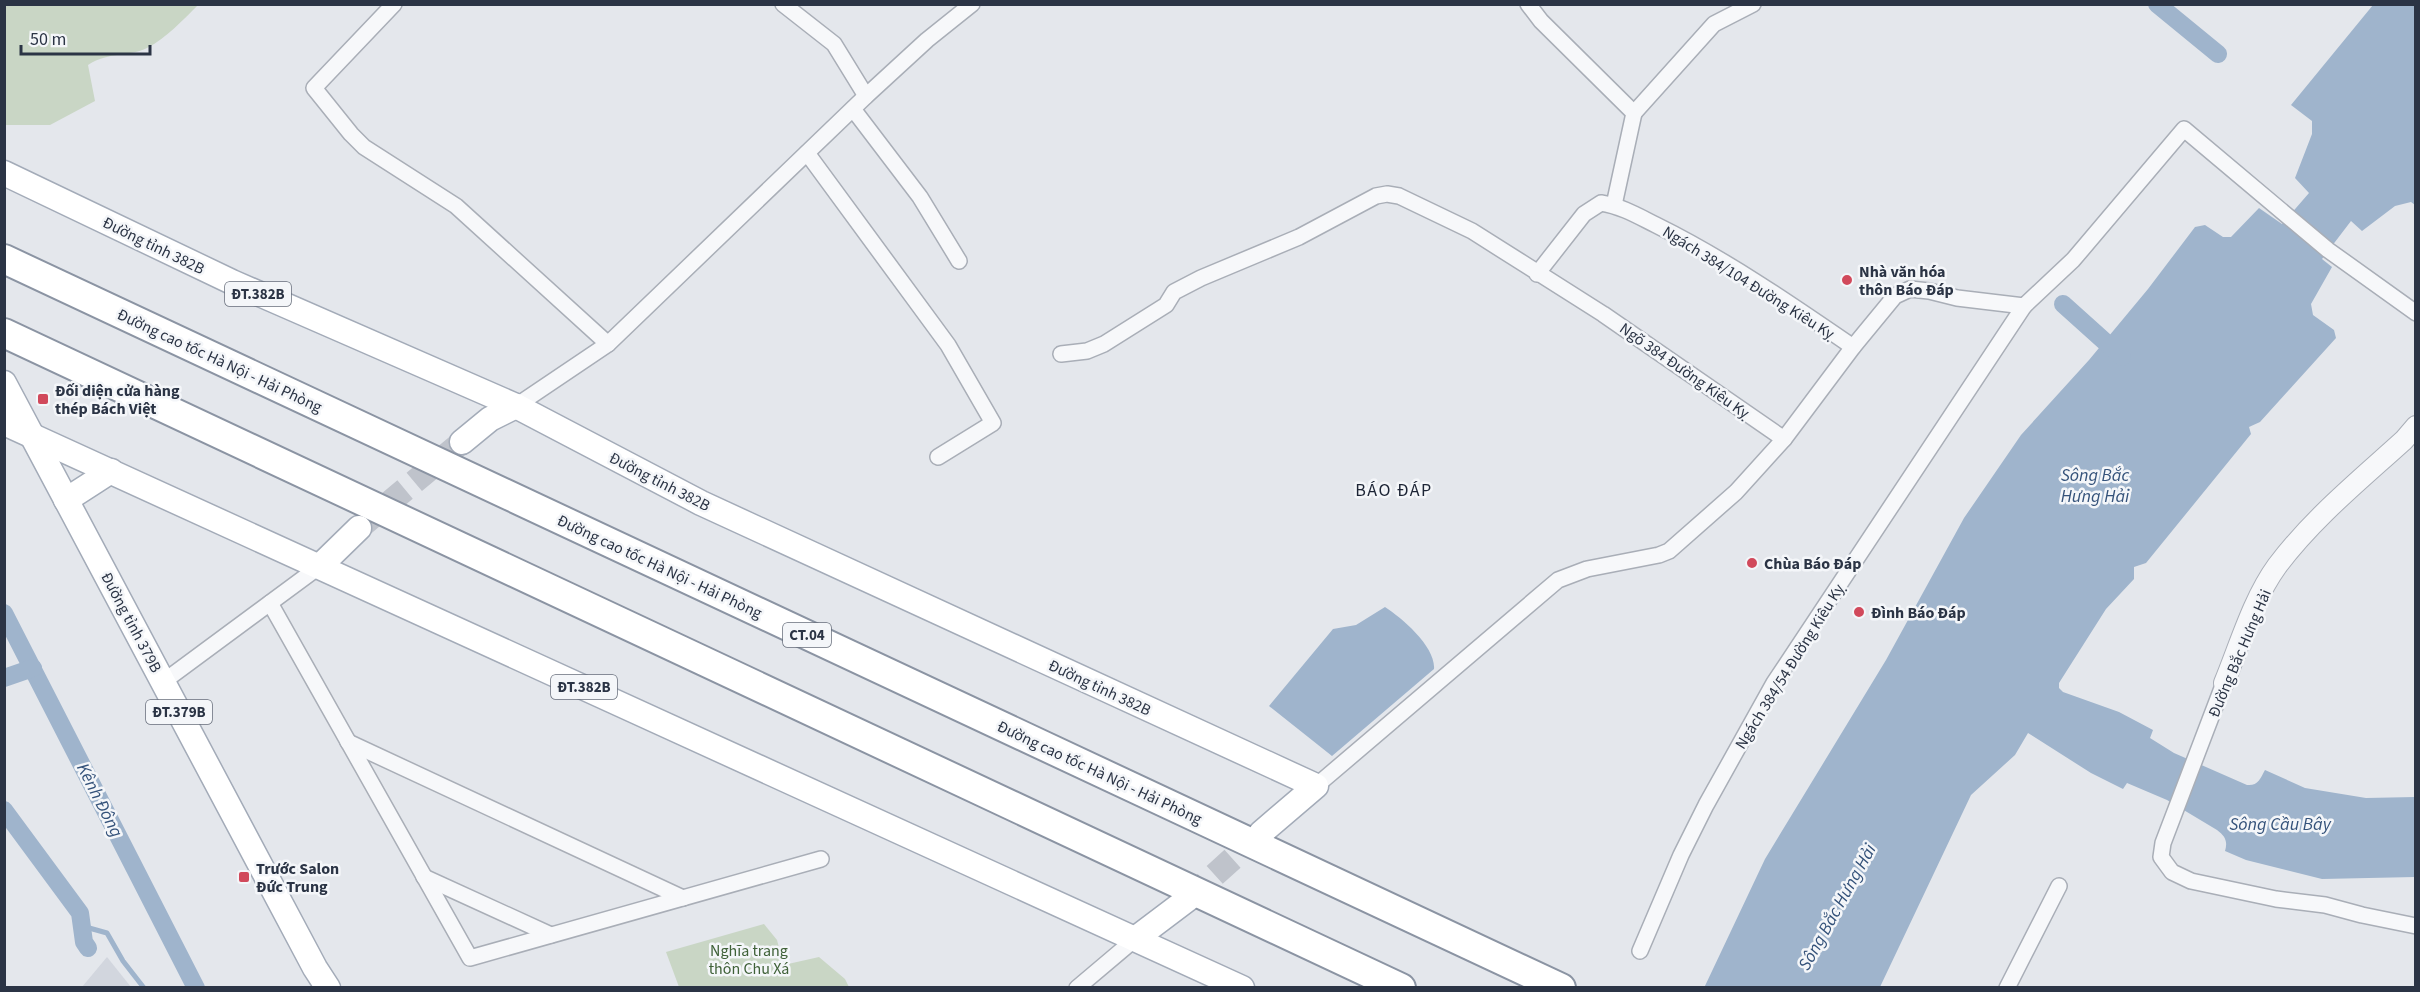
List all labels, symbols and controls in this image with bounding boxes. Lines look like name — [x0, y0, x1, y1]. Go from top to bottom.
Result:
scale bar — [21, 18, 150, 56]
text: 50 m — [30, 27, 66, 52]
street label: Đường tỉnh 382B — [99, 212, 208, 280]
street label: Ngách 384/104 Đường Kiêu Kỵ — [1658, 221, 1839, 345]
place label: Nhà văn hóa thôn Báo Đáp — [1859, 261, 1954, 301]
marker: Nhà văn hóa thôn Báo Đáp — [1840, 273, 1854, 287]
road number: ĐT.382B — [225, 282, 291, 306]
street label: Đường cao tốc Hà Nội - Hải Phòng — [113, 304, 326, 418]
street label: Ngõ 384 Đường Kiêu Kỵ — [1615, 318, 1754, 424]
place label: Đối diện cửa hàng thép Bách Việt — [55, 380, 180, 420]
marker: Đối diện cửa hàng thép Bách Việt — [36, 392, 50, 406]
street label: Đường tỉnh 382B — [605, 447, 714, 517]
water label: Sông Bắc Hưng Hải — [2061, 463, 2130, 509]
district label: BÁO ĐÁP — [1355, 478, 1433, 503]
street label: Đường cao tốc Hà Nội - Hải Phòng — [553, 510, 766, 624]
place label: Chùa Báo Đáp — [1764, 553, 1861, 575]
marker: Chùa Báo Đáp — [1745, 556, 1759, 570]
street label: Đường tỉnh 379B — [95, 568, 167, 677]
street label: Ngách 384/54 Đường Kiêu Kỵ — [1730, 579, 1850, 753]
street label: Đường Bắc Hưng Hải — [2203, 586, 2277, 721]
place label: Đình Báo Đáp — [1871, 602, 1966, 624]
marker: Đình Báo Đáp — [1852, 605, 1866, 619]
road number: CT.04 — [783, 623, 831, 647]
street label: Đường tỉnh 382B — [1045, 655, 1154, 721]
road number: ĐT.382B — [551, 675, 617, 699]
road number: ĐT.379B — [146, 700, 212, 724]
street label: Đường cao tốc Hà Nội - Hải Phòng — [993, 716, 1206, 830]
water label: Kênh Đông — [70, 759, 129, 842]
water label: Sông Cầu Bây — [2229, 812, 2332, 837]
water label: Sông Bắc Hưng Hải — [1792, 839, 1883, 975]
place label: Trước Salon Đức Trung — [256, 858, 339, 898]
marker: Trước Salon Đức Trung — [237, 870, 251, 884]
park label: Nghĩa trang thôn Chu Xá — [709, 940, 789, 980]

